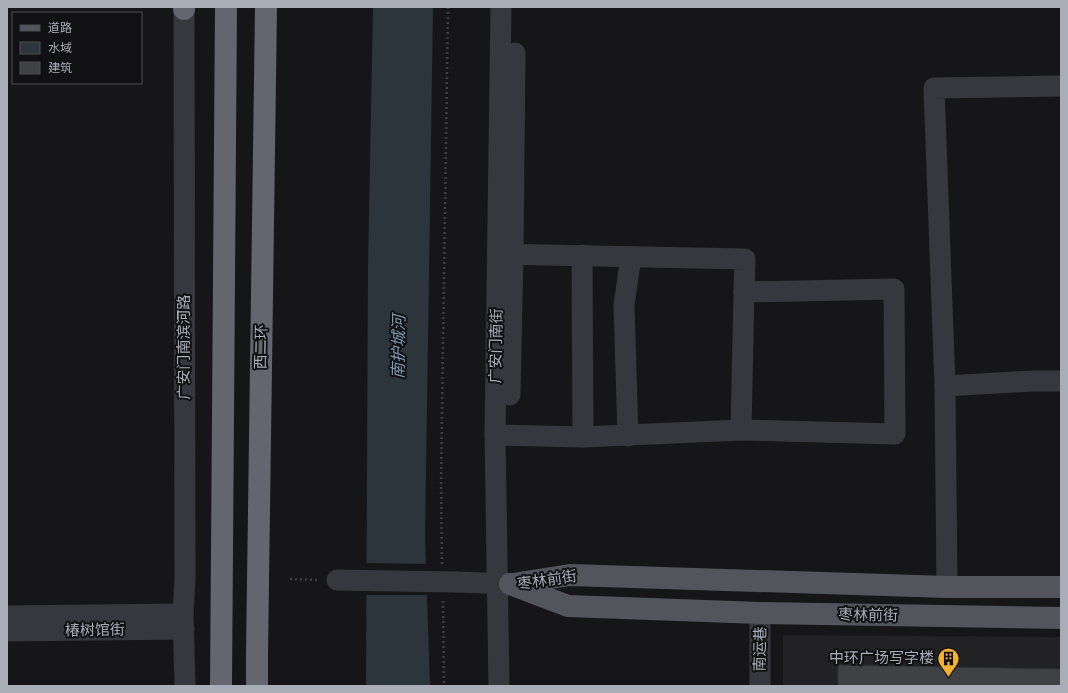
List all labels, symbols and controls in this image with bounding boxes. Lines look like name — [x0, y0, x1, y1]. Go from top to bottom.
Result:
legend — [12, 12, 142, 84]
text: 道路 — [48, 18, 72, 37]
text: 水域 — [48, 38, 72, 57]
text: 建筑 — [48, 58, 72, 77]
street label: 广安门南滨河路 — [172, 294, 195, 400]
street label: 广安门南街 — [483, 308, 508, 384]
water label: 南护城河 — [385, 312, 411, 379]
street label: 西二环 — [249, 324, 272, 370]
street label: 枣林前街 — [516, 564, 578, 595]
street label: 枣林前街 — [838, 602, 898, 627]
street label: 椿树馆街 — [65, 617, 125, 642]
street label: 南运巷 — [748, 626, 771, 672]
building icon: 中环广场写字楼 — [936, 645, 962, 678]
place label: 中环广场写字楼 — [829, 646, 934, 669]

